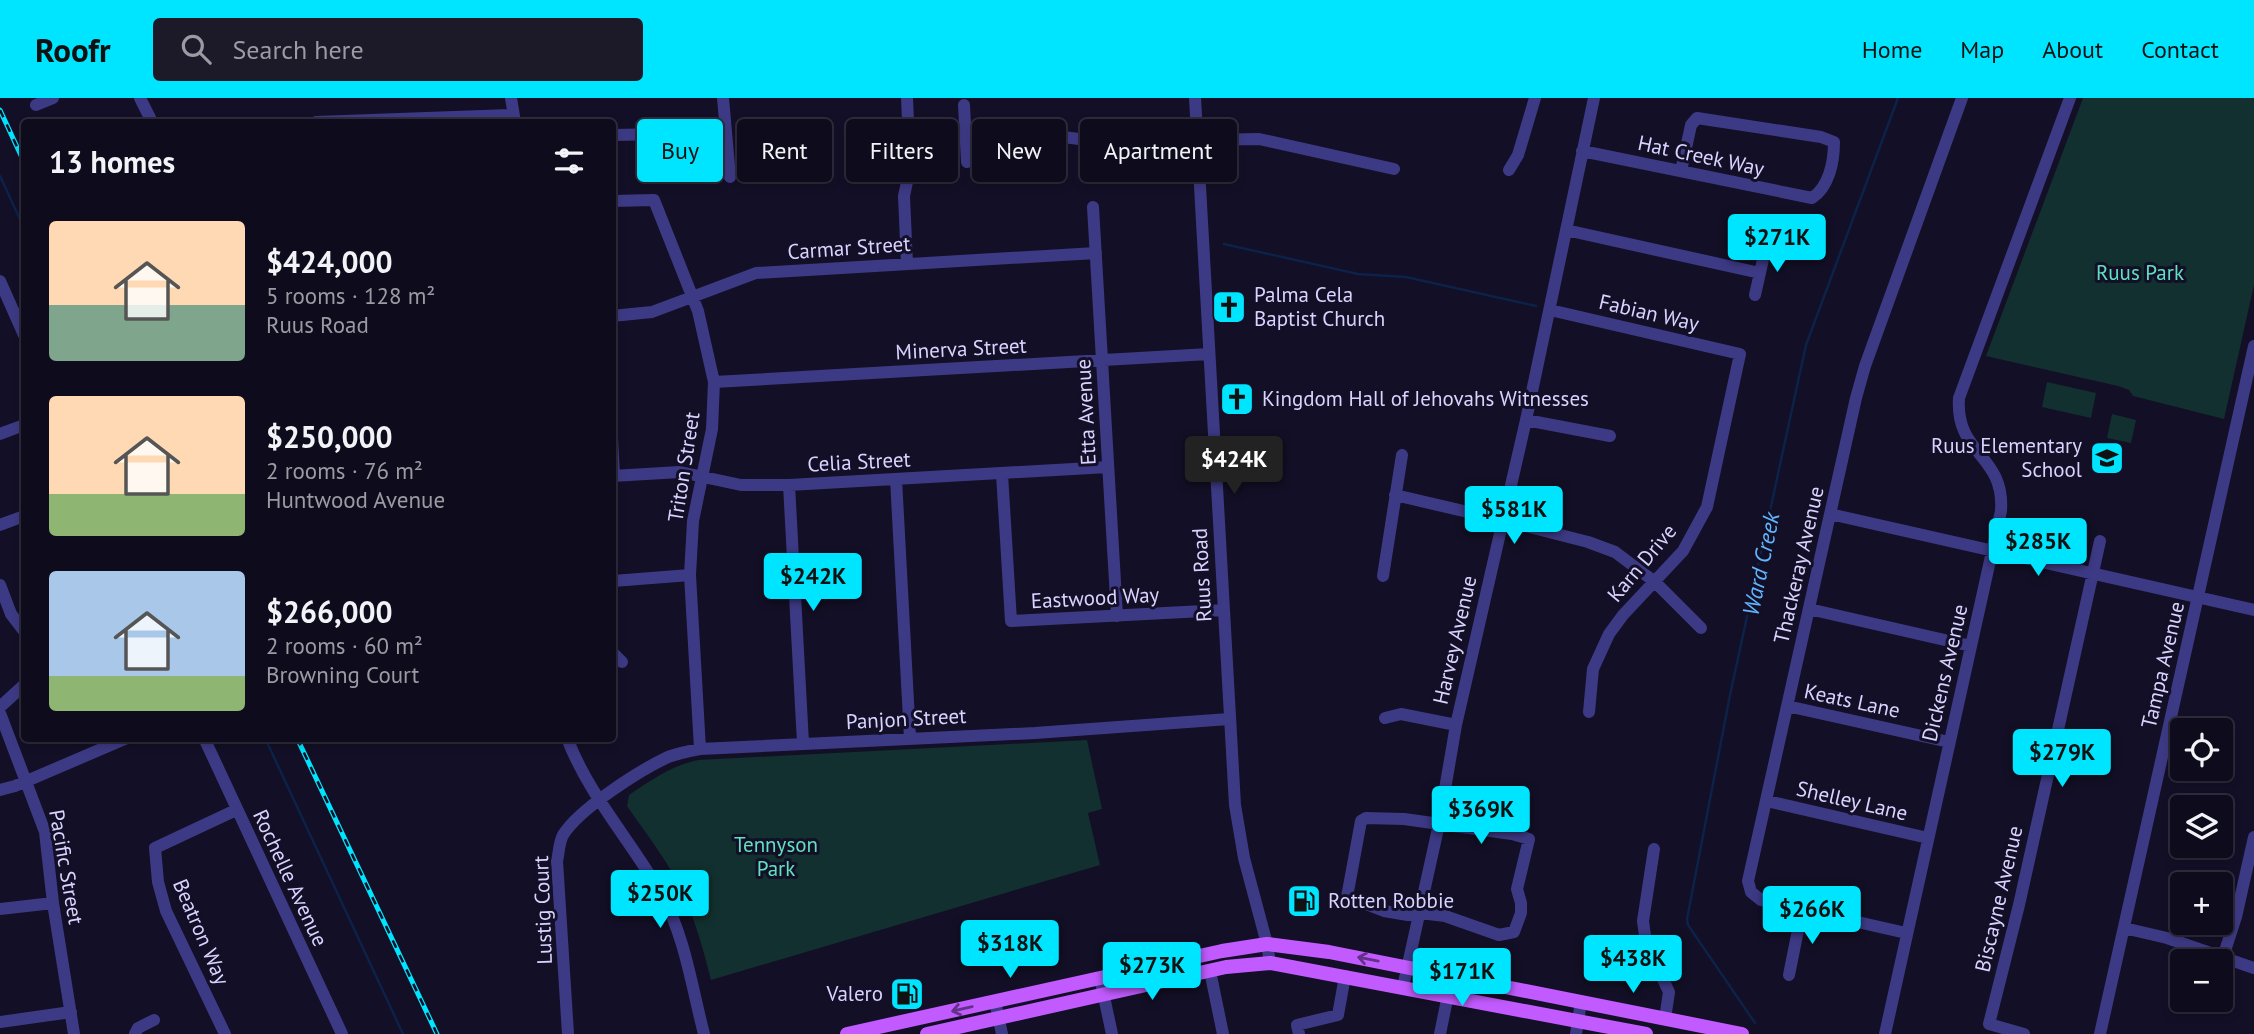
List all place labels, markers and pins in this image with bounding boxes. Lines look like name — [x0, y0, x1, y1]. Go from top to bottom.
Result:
pin: $271K — [1728, 214, 1826, 274]
place label: Palma Cela Baptist Church — [1254, 281, 1385, 332]
church icon: Palma Cela Baptist Church — [1210, 288, 1248, 326]
church icon: Kingdom Hall of Jehovahs Witnesses — [1218, 380, 1256, 418]
place label: Kingdom Hall of Jehovahs Witnesses — [1262, 385, 1589, 412]
place label: Ruus Elementary School — [1931, 432, 2082, 483]
pin: $424K — [1185, 436, 1283, 496]
school or university icon: Ruus Elementary School — [2088, 439, 2126, 477]
pin: $581K — [1465, 486, 1563, 546]
pin: $285K — [1989, 518, 2087, 578]
pin: $242K — [764, 554, 862, 613]
pin: $279K — [2013, 730, 2111, 789]
pin: $369K — [1432, 786, 1530, 846]
pin: $250K — [611, 870, 709, 930]
fuel station icon: Rotten Robbie — [1285, 882, 1323, 920]
pin: $266K — [1763, 886, 1861, 946]
place label: Rotten Robbie — [1328, 887, 1454, 914]
pin: $318K — [961, 920, 1059, 980]
pin: $438K — [1584, 936, 1682, 995]
pin: $273K — [1103, 942, 1201, 1002]
pin: $171K — [1413, 948, 1511, 1008]
fuel station icon: Valero — [888, 975, 926, 1013]
place label: Valero — [826, 980, 883, 1007]

